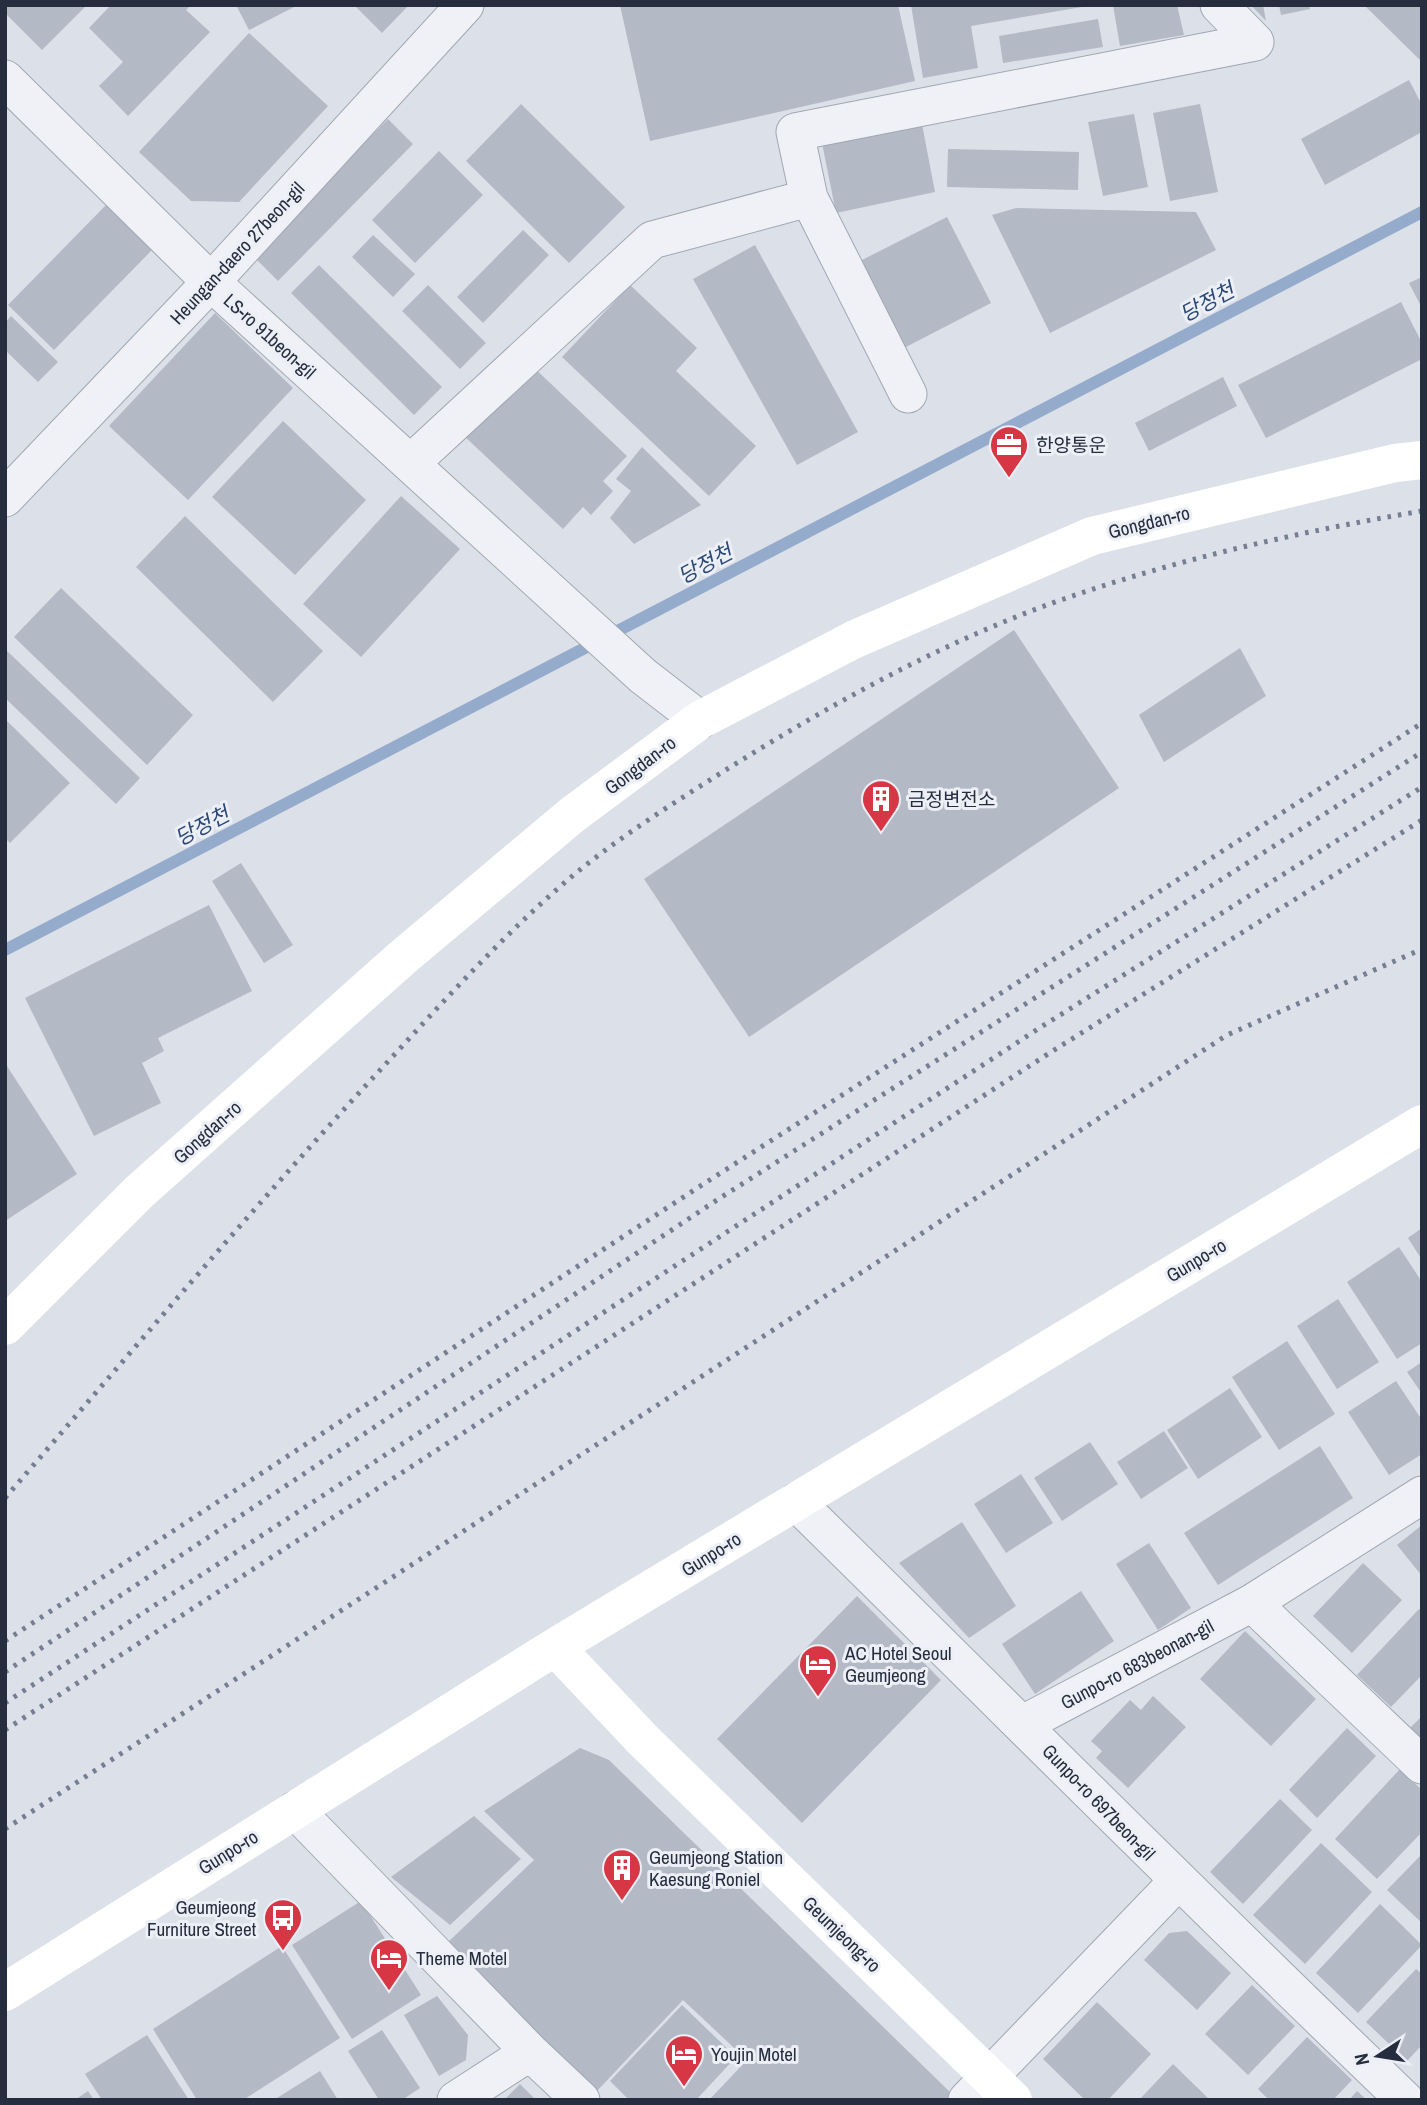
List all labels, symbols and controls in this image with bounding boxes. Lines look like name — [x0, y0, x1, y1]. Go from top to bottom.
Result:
street label: Heungan-daero 27beon-gil — [164, 176, 310, 330]
water label: 당정천 — [1175, 274, 1242, 328]
street label: LS-ro 91beon-gil — [218, 288, 322, 384]
office icon: 한양통운 — [988, 424, 1030, 479]
place label: 한양통운 — [1036, 432, 1106, 458]
street label: Gongdan-ro — [1106, 499, 1192, 545]
water label: 당정천 — [673, 536, 740, 590]
street label: Gongdan-ro — [599, 730, 681, 800]
building icon: 금정변전소 — [860, 778, 902, 833]
place label: 금정변전소 — [908, 786, 995, 812]
water label: 당정천 — [170, 798, 237, 852]
street label: Gongdan-ro — [167, 1095, 247, 1169]
street label: Gunpo-ro — [1161, 1232, 1231, 1288]
street label: Gunpo-ro — [676, 1526, 746, 1582]
street label: Gunpo-ro 683beonan-gil — [1056, 1613, 1218, 1715]
place label: AC Hotel Seoul Geumjeong — [844, 1640, 952, 1688]
hotel icon: AC Hotel Seoul Geumjeong — [797, 1643, 839, 1698]
street label: Gunpo-ro 697beon-gil — [1037, 1738, 1161, 1866]
street label: Gunpo-ro — [193, 1824, 263, 1880]
place label: Geumjeong Station Kaesung Roniel — [649, 1844, 783, 1892]
building icon: Geumjeong Station Kaesung Roniel — [601, 1847, 643, 1902]
street label: Geumjeong-ro — [797, 1890, 887, 1978]
place label: Geumjeong Furniture Street — [147, 1894, 257, 1942]
bus stop icon: Geumjeong Furniture Street — [262, 1897, 304, 1952]
hotel icon: Theme Motel — [368, 1937, 410, 1992]
place label: Theme Motel — [416, 1945, 507, 1971]
north arrow — [1343, 2021, 1413, 2091]
hotel icon: Youjin Motel — [663, 2033, 705, 2088]
place label: Youjin Motel — [711, 2041, 796, 2067]
text: N — [1347, 2051, 1375, 2068]

